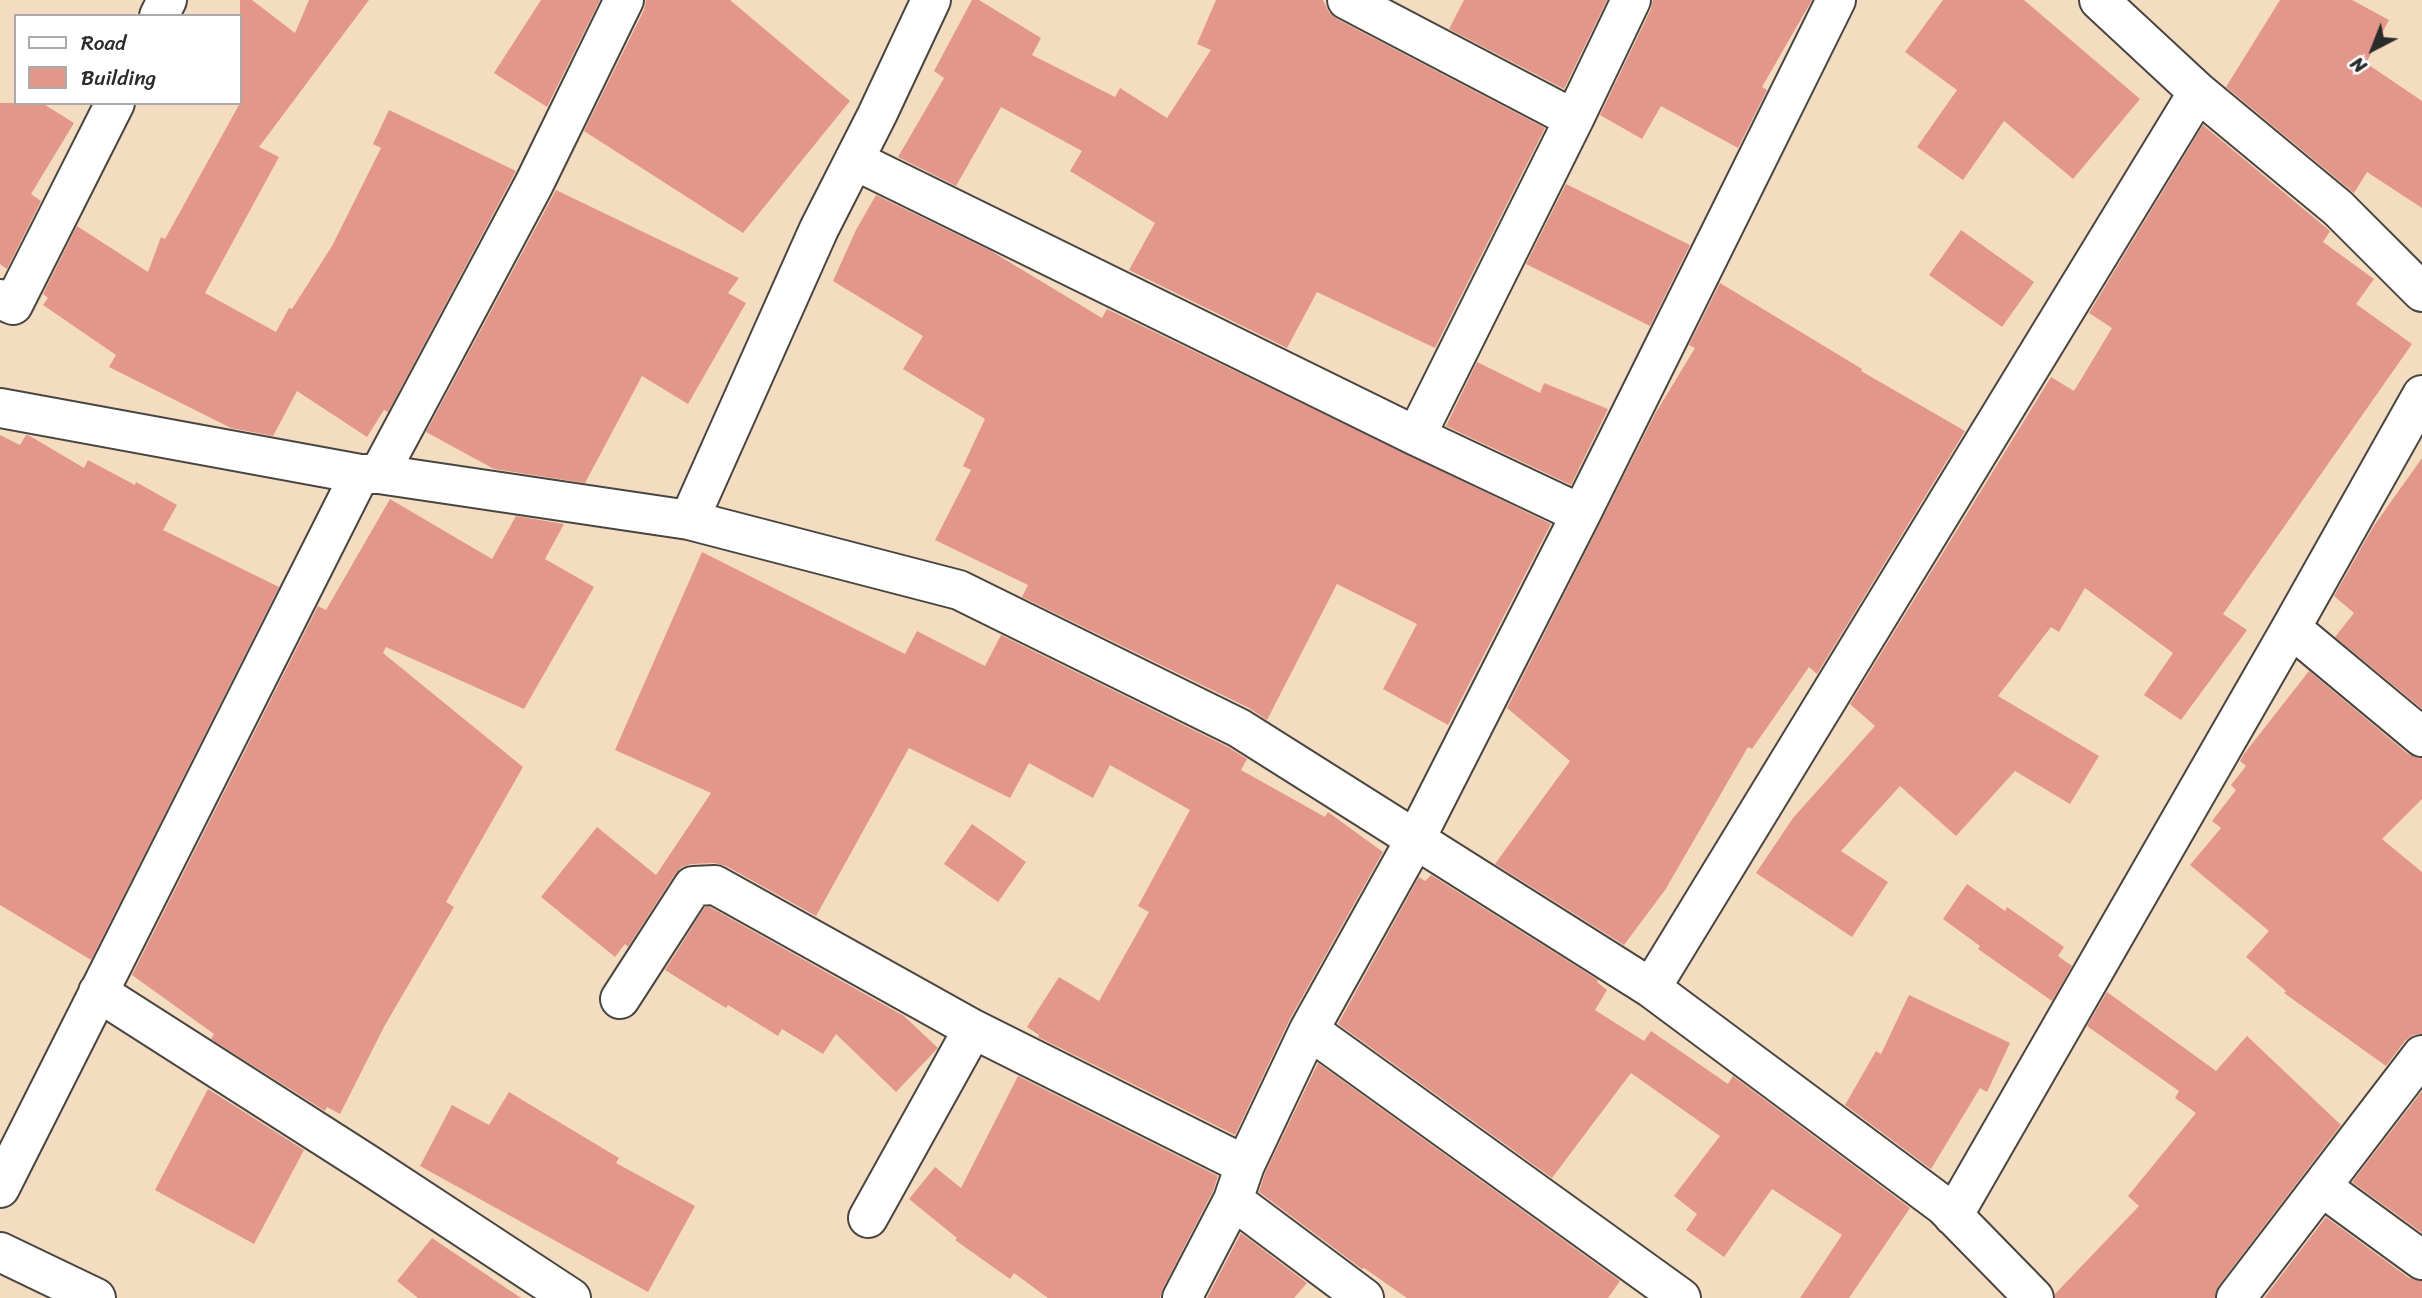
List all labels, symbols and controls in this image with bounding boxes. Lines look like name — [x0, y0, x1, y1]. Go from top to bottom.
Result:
legend — [14, 14, 242, 105]
north arrow — [2338, 14, 2408, 84]
text: Road — [81, 24, 126, 62]
text: N — [2343, 48, 2375, 82]
text: Building — [81, 59, 156, 97]

